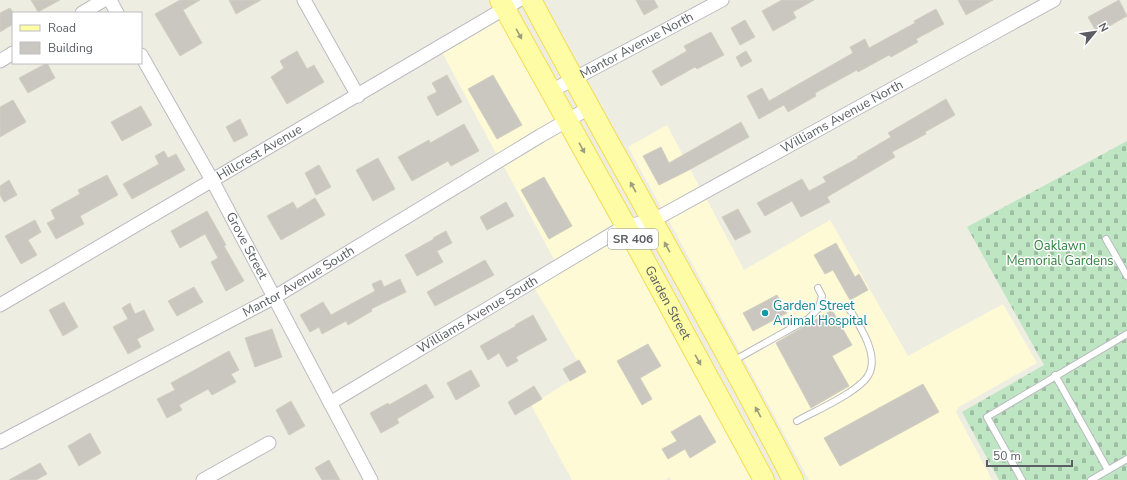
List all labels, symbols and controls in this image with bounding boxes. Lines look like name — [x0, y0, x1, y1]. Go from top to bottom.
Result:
street label: Mantor Avenue North — [577, 8, 697, 83]
legend — [12, 12, 142, 64]
north arrow — [1075, 12, 1115, 52]
text: Road — [48, 20, 76, 36]
text: N — [1095, 20, 1112, 35]
one-way arrow — [516, 28, 523, 40]
text: Building — [48, 40, 93, 56]
street label: Williams Avenue North — [777, 76, 906, 158]
street label: Hillcrest Avenue — [213, 120, 306, 185]
one-way arrow — [579, 142, 586, 154]
one-way arrow — [630, 181, 637, 193]
street label: Grove Street — [222, 209, 272, 283]
road number: SR 406 — [608, 229, 658, 249]
park label: Oaklawn Memorial Gardens — [1006, 237, 1114, 270]
one-way arrow — [663, 241, 670, 253]
street label: Mantor Avenue South — [239, 242, 358, 321]
street label: Garden Street — [640, 262, 695, 343]
street label: Williams Avenue South — [414, 271, 541, 358]
place label: Garden Street Animal Hospital — [773, 297, 867, 330]
marker: Garden Street Animal Hospital — [760, 308, 770, 318]
one-way arrow — [695, 354, 702, 366]
one-way arrow — [754, 407, 761, 418]
scale bar — [987, 442, 1072, 468]
text: 50 m — [993, 448, 1021, 464]

